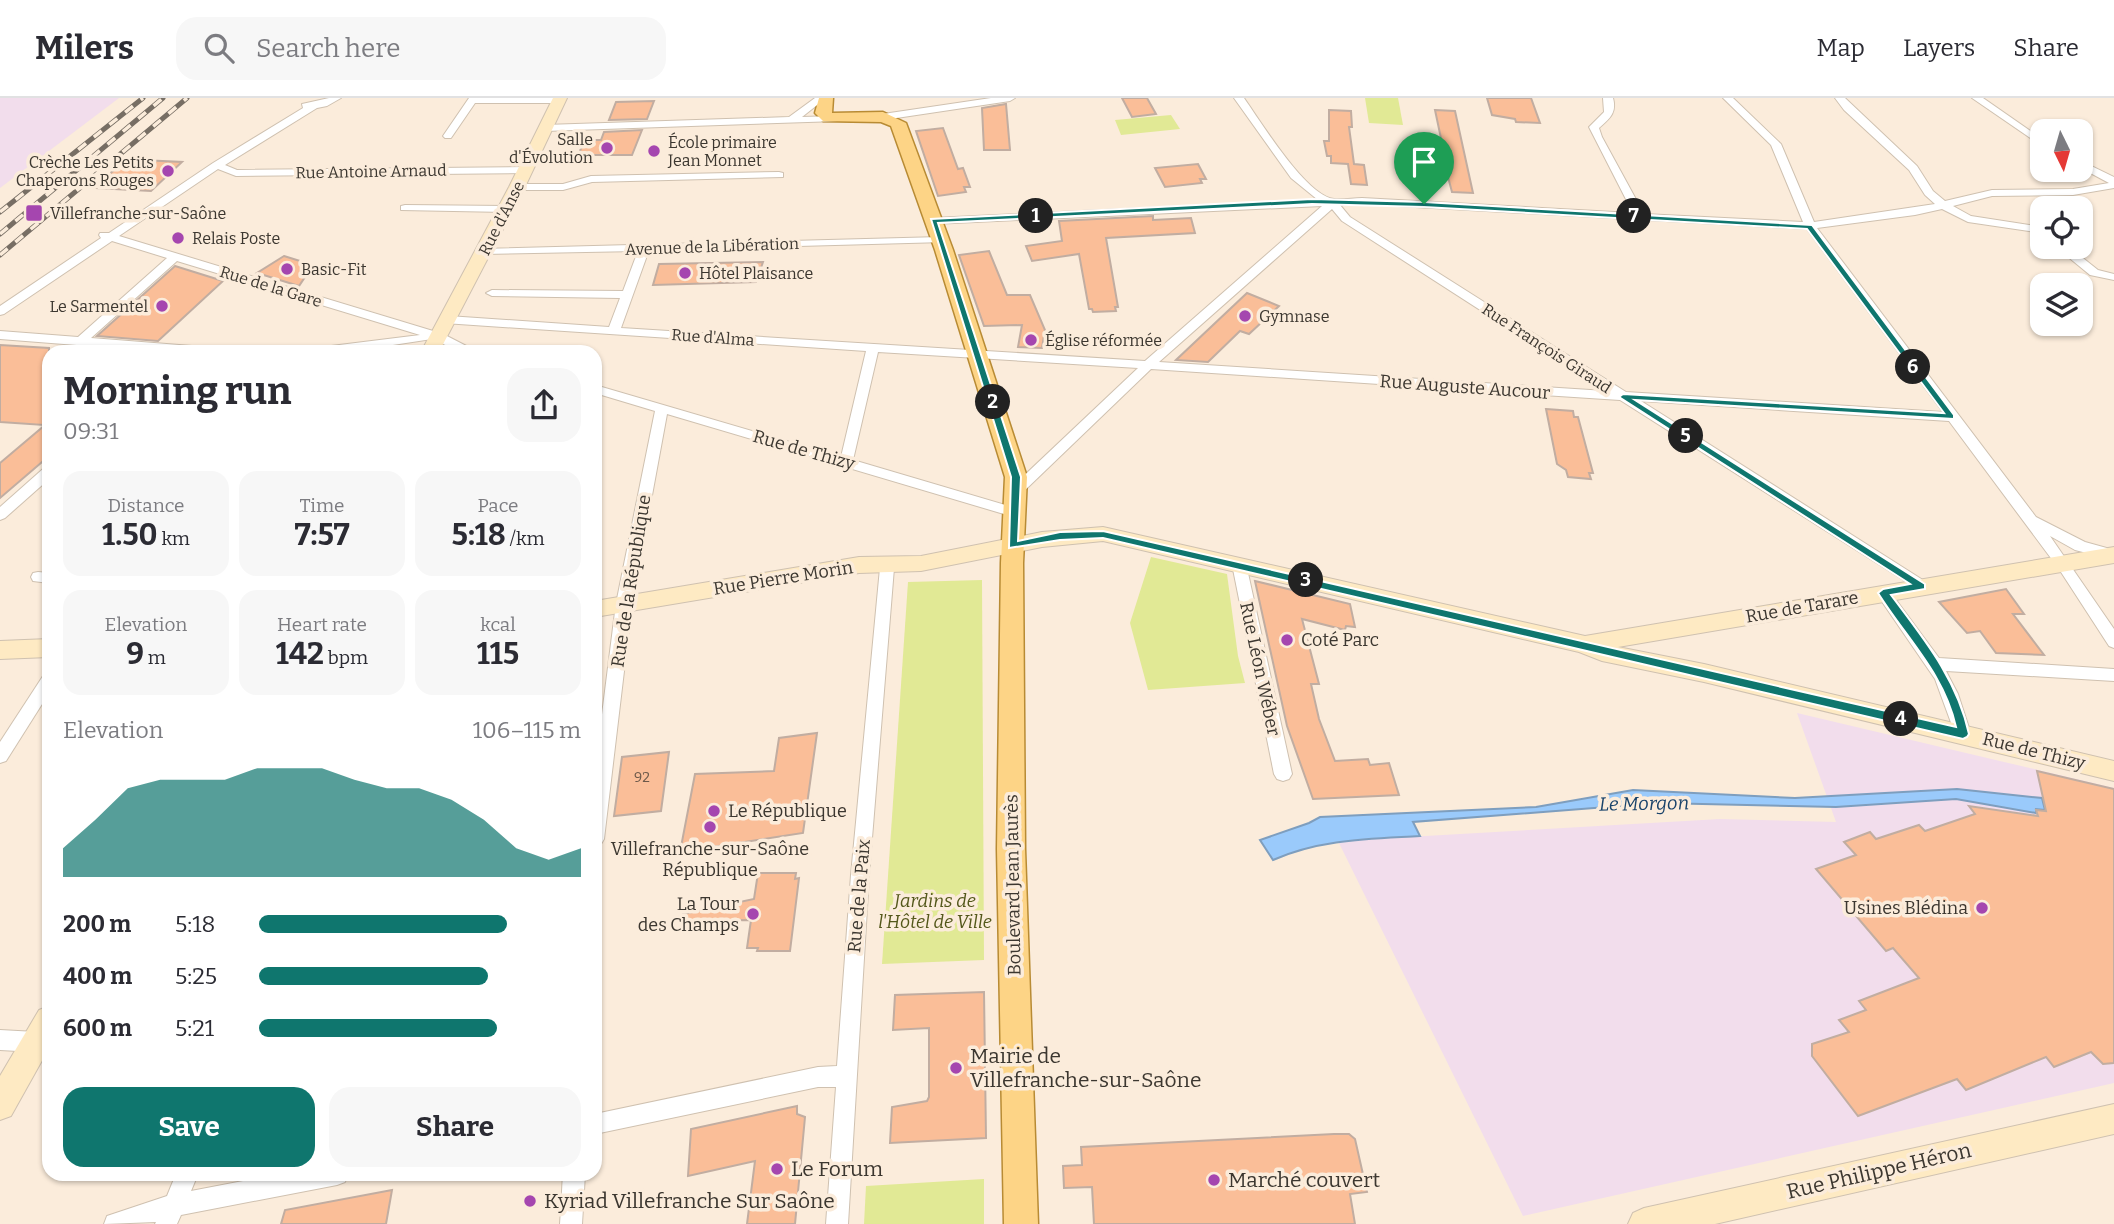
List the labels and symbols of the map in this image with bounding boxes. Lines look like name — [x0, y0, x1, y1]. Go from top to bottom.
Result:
north arrow — [2030, 119, 2093, 182]
place label: Salle d'Évolution — [509, 130, 593, 167]
place label: École primaire Jean Monnet — [667, 132, 777, 170]
pin — [1394, 132, 1454, 204]
marker: Salle d'Évolution — [599, 140, 615, 156]
marker: École primaire Jean Monnet — [646, 143, 662, 159]
place label: Crèche Les Petits Chaperons Rouges — [16, 153, 154, 190]
street label: Rue Antoine Arnaud — [295, 161, 447, 182]
marker: Crèche Les Petits Chaperons Rouges — [160, 163, 176, 179]
street label: Rue d'Anse — [475, 178, 528, 259]
pin: 1 — [1018, 198, 1054, 234]
pin: 7 — [1616, 198, 1652, 234]
marker: Villefranche-sur-Saône — [24, 203, 44, 223]
place label: Villefranche-sur-Saône — [50, 204, 226, 223]
place label: Relais Poste — [192, 229, 280, 248]
marker: Relais Poste — [170, 230, 186, 246]
street label: Avenue de la Libération — [625, 234, 799, 259]
place label: Basic-Fit — [301, 260, 367, 279]
marker: Basic-Fit — [279, 261, 295, 277]
street label: Rue de la Gare — [218, 262, 324, 311]
place label: Hôtel Plaisance — [699, 264, 813, 283]
marker: Hôtel Plaisance — [677, 265, 693, 281]
place label: Le Sarmentel — [49, 297, 148, 316]
marker: Le Sarmentel — [154, 298, 170, 314]
street label: Rue François Giraud — [1479, 300, 1615, 398]
place label: Gymnase — [1259, 307, 1329, 326]
marker: Gymnase — [1237, 308, 1253, 324]
street label: Rue d'Alma — [671, 325, 755, 350]
place label: Église réformée — [1045, 330, 1162, 350]
marker: Église réformée — [1023, 332, 1039, 348]
pin: 6 — [1896, 350, 1930, 384]
street label: Rue Auguste Aucour — [1379, 370, 1551, 404]
pin: 2 — [976, 384, 1010, 420]
pin: 5 — [1668, 418, 1704, 454]
street label: Rue de Thizy — [750, 425, 858, 475]
street label: Rue de la République — [607, 493, 655, 669]
street label: Rue Pierre Morin — [712, 556, 855, 600]
pin: 3 — [1288, 562, 1324, 598]
street label: Rue de Tarare — [1744, 586, 1860, 628]
street label: Rue Léon Wéber — [1235, 600, 1285, 738]
place label: Coté Parc — [1301, 629, 1379, 651]
marker: Coté Parc — [1279, 632, 1295, 648]
pin: 4 — [1884, 702, 1918, 736]
street label: Rue de Thizy — [1980, 728, 2088, 774]
house number: 92 — [634, 769, 650, 786]
water label: Le Morgon — [1599, 791, 1689, 816]
street label: Boulevard Jean Jaurès — [1000, 794, 1026, 976]
place label: Le République — [728, 800, 847, 822]
marker: Le République — [706, 803, 722, 819]
marker: Villefranche-sur-Saône République — [702, 819, 718, 835]
place label: Villefranche-sur-Saône République — [611, 838, 809, 881]
street label: Rue de la Paix — [843, 838, 875, 954]
park label: Jardins de l'Hôtel de Ville — [878, 890, 992, 933]
place label: La Tour des Champs — [638, 893, 739, 936]
place label: Usines Blédina — [1844, 897, 1968, 919]
marker: Usines Blédina — [1974, 900, 1990, 916]
marker: La Tour des Champs — [745, 906, 761, 922]
place label: Mairie de Villefranche-sur-Saône — [970, 1043, 1201, 1093]
marker: Mairie de Villefranche-sur-Saône — [948, 1060, 964, 1076]
street label: Rue Philippe Héron — [1784, 1137, 1974, 1205]
place label: Le Forum — [791, 1156, 883, 1182]
marker: Le Forum — [769, 1161, 785, 1177]
place label: Marché couvert — [1228, 1167, 1380, 1193]
marker: Marché couvert — [1206, 1172, 1222, 1188]
place label: Kyriad Villefranche Sur Saône — [544, 1188, 835, 1214]
marker: Kyriad Villefranche Sur Saône — [522, 1193, 538, 1209]

